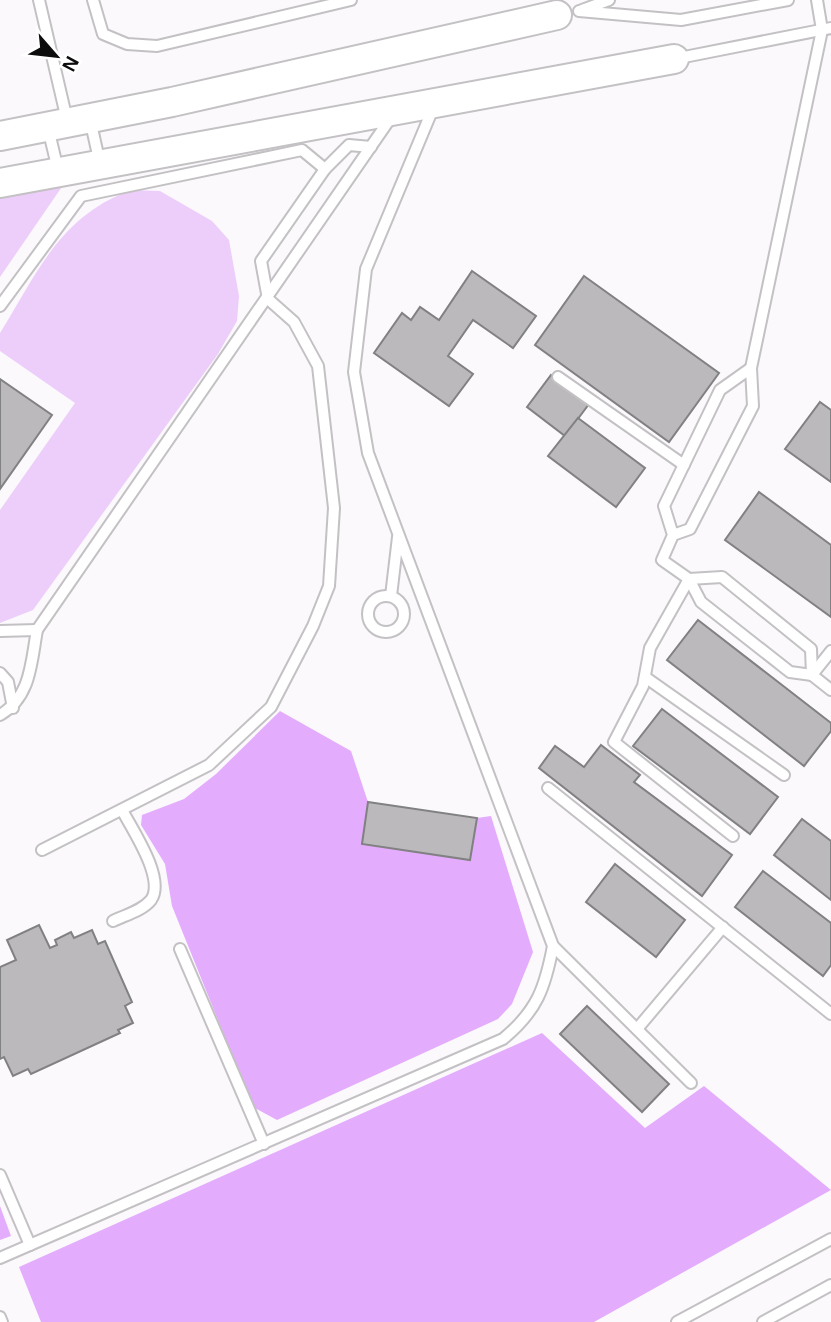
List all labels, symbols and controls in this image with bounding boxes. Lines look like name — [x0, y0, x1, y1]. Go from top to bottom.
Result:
north arrow — [21, 21, 91, 91]
text: N — [58, 53, 83, 75]

